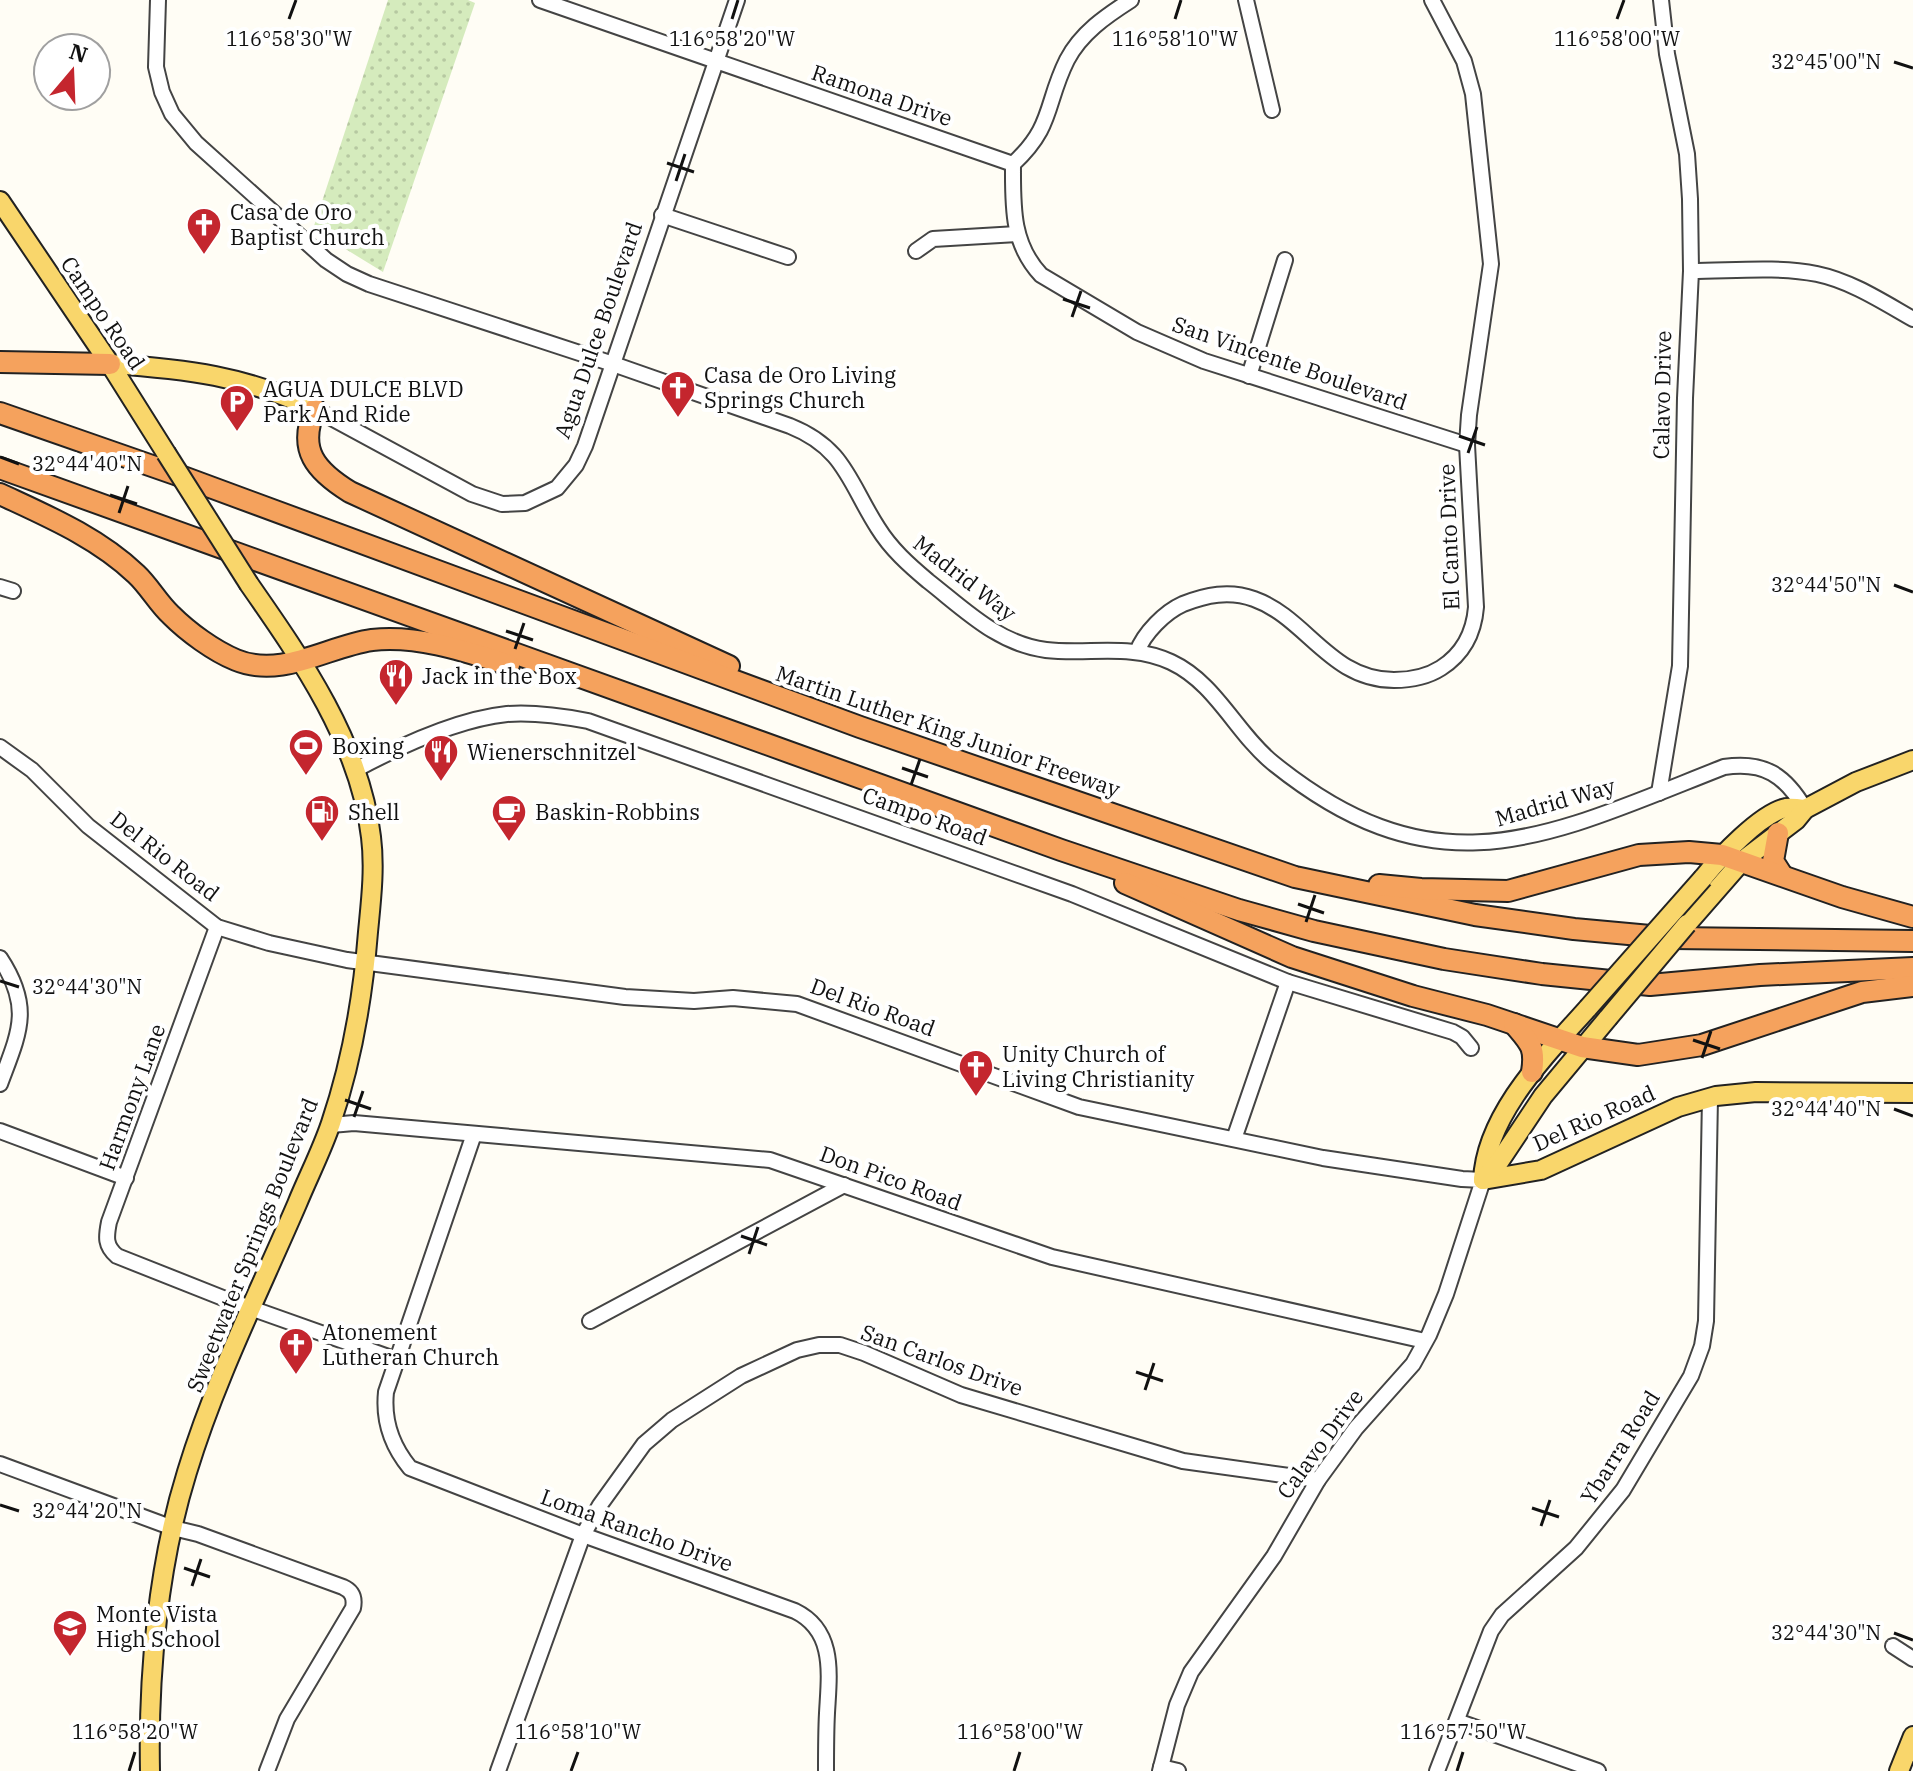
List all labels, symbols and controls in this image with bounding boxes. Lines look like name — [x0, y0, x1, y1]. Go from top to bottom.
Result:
text: 116°58'30"W — [226, 25, 352, 52]
text: 116°58'20"W — [669, 25, 795, 52]
text: 116°58'10"W — [1112, 25, 1238, 52]
text: 116°58'00"W — [1554, 25, 1680, 52]
north arrow — [32, 32, 112, 112]
text: N — [66, 36, 92, 69]
text: 32°45'00"N — [1771, 48, 1881, 75]
street label: Ramona Drive — [808, 57, 956, 132]
place label: Casa de Oro Baptist Church — [230, 197, 385, 251]
church icon: Casa de Oro Baptist Church — [185, 206, 223, 256]
street label: Agua Dulce Boulevard — [547, 218, 648, 442]
street label: Campo Road — [55, 250, 152, 375]
street label: San Vincente Boulevard — [1169, 309, 1411, 416]
street label: Calavo Drive — [1646, 330, 1677, 460]
place label: Casa de Oro Living Springs Church — [704, 360, 896, 414]
church icon: Casa de Oro Living Springs Church — [659, 369, 697, 419]
place label: AGUA DULCE BLVD Park And Ride — [263, 374, 464, 428]
parking icon: AGUA DULCE BLVD Park And Ride — [218, 383, 256, 433]
text: 32°44'40"N — [32, 450, 142, 477]
street label: El Canto Drive — [1431, 463, 1466, 611]
street label: Madrid Way — [908, 528, 1023, 627]
text: 32°44'50"N — [1771, 571, 1881, 598]
restaurant icon: Jack in the Box — [377, 657, 415, 707]
street label: Martin Luther King Junior Freeway — [772, 658, 1124, 803]
place label: Jack in the Box — [422, 661, 577, 690]
sports icon: Boxing — [287, 727, 325, 777]
place label: Boxing — [332, 731, 404, 760]
restaurant icon: Wienerschnitzel — [422, 733, 460, 783]
place label: Wienerschnitzel — [467, 737, 636, 766]
street label: Madrid Way — [1492, 771, 1618, 832]
street label: Campo Road — [859, 780, 992, 852]
fuel station icon: Shell — [303, 793, 341, 843]
cafe icon: Baskin-Robbins — [490, 793, 528, 843]
place label: Shell — [348, 797, 400, 826]
place label: Baskin-Robbins — [535, 797, 700, 826]
street label: Del Rio Road — [105, 804, 226, 907]
street label: Del Rio Road — [807, 971, 940, 1043]
text: 32°44'30"N — [32, 973, 142, 1000]
street label: Harmony Lane — [92, 1020, 171, 1174]
place label: Unity Church of Living Christianity — [1002, 1039, 1195, 1093]
church icon: Unity Church of Living Christianity — [957, 1048, 995, 1098]
street label: Del Rio Road — [1528, 1078, 1659, 1157]
street label: Sweetwater Springs Boulevard — [179, 1093, 324, 1396]
text: 32°44'40"N — [1771, 1095, 1881, 1122]
street label: Don Pico Road — [816, 1138, 966, 1217]
place label: Atonement Lutheran Church — [322, 1317, 499, 1371]
street label: San Carlos Drive — [857, 1317, 1027, 1402]
church icon: Atonement Lutheran Church — [277, 1326, 315, 1376]
street label: Calavo Drive — [1270, 1383, 1369, 1504]
street label: Ybarra Road — [1573, 1385, 1666, 1509]
street label: Loma Rancho Drive — [537, 1481, 737, 1578]
text: 32°44'20"N — [32, 1497, 142, 1524]
place label: Monte Vista High School — [96, 1599, 221, 1653]
school or university icon: Monte Vista High School — [51, 1608, 89, 1658]
text: 32°44'30"N — [1771, 1619, 1881, 1646]
text: 116°58'20"W — [72, 1718, 198, 1745]
text: 116°58'10"W — [515, 1718, 641, 1745]
text: 116°58'00"W — [957, 1718, 1083, 1745]
text: 116°57'50"W — [1400, 1718, 1526, 1745]

